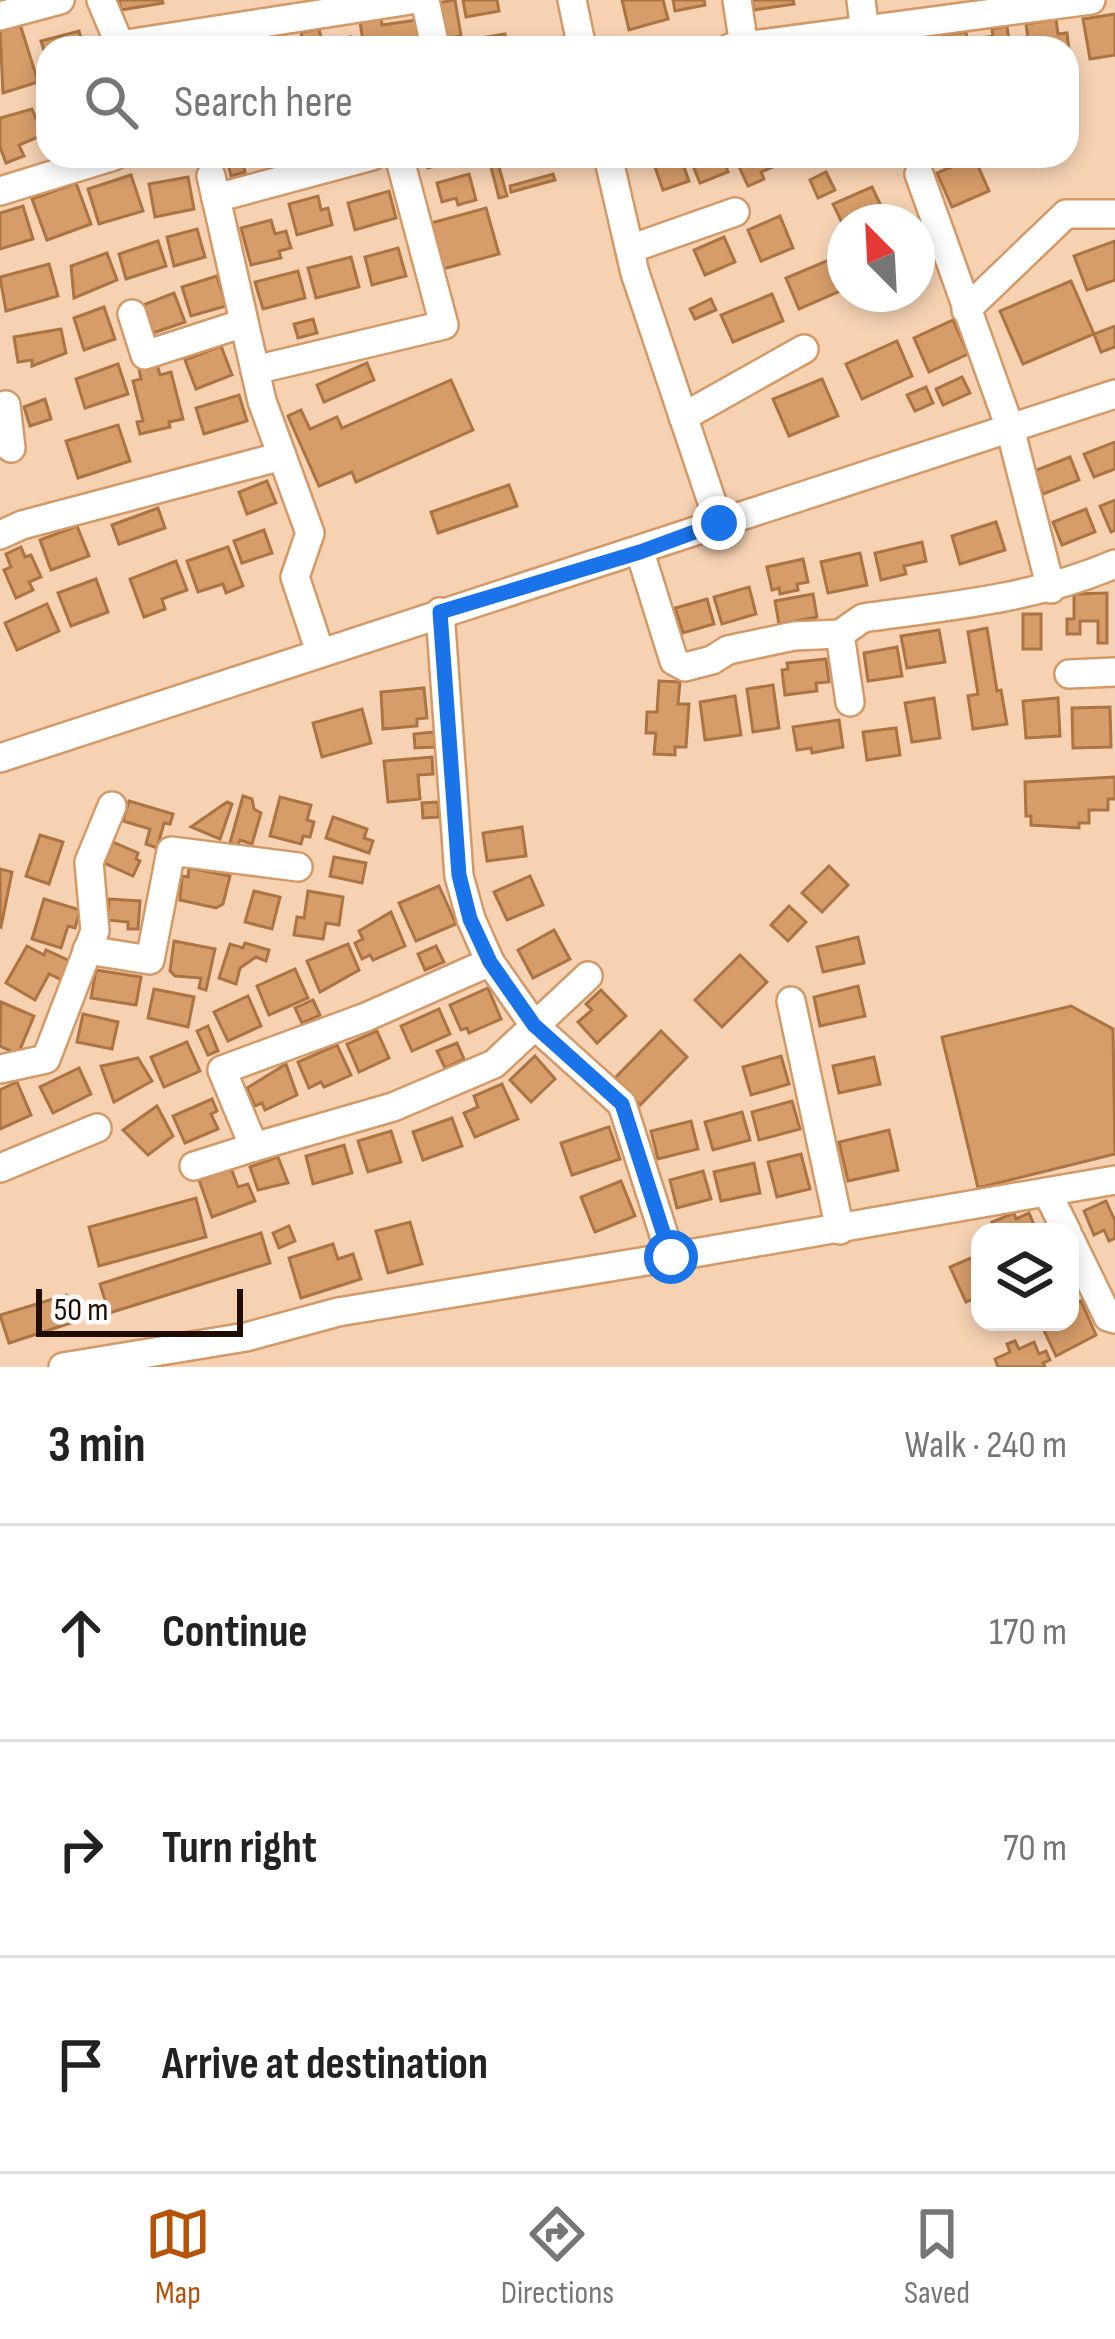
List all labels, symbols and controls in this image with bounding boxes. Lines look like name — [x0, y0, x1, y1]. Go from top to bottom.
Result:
search box — [36, 36, 1079, 168]
icon: search — [78, 69, 144, 135]
text: Search here — [174, 75, 353, 130]
north arrow — [827, 204, 935, 312]
route end — [692, 496, 746, 550]
map controls — [971, 1223, 1079, 1331]
button: layers — [971, 1223, 1079, 1331]
route start — [644, 1230, 698, 1284]
scale bar — [36, 1283, 243, 1336]
text: 50 m — [54, 1290, 108, 1330]
text: 3 min — [48, 1415, 146, 1476]
text: Walk · 240 m — [905, 1422, 1067, 1469]
icon: ahead — [48, 1600, 114, 1666]
text: Continue — [162, 1605, 308, 1660]
text: 170 m — [989, 1609, 1067, 1656]
icon: right — [48, 1816, 114, 1882]
text: Turn right — [162, 1821, 317, 1876]
text: 70 m — [1003, 1825, 1067, 1872]
icon: arrive — [48, 2032, 114, 2098]
text: Arrive at destination — [162, 2037, 488, 2092]
tab: Map — [145, 2201, 211, 2313]
tab: Directions — [501, 2201, 614, 2313]
tab: Saved — [904, 2201, 970, 2313]

